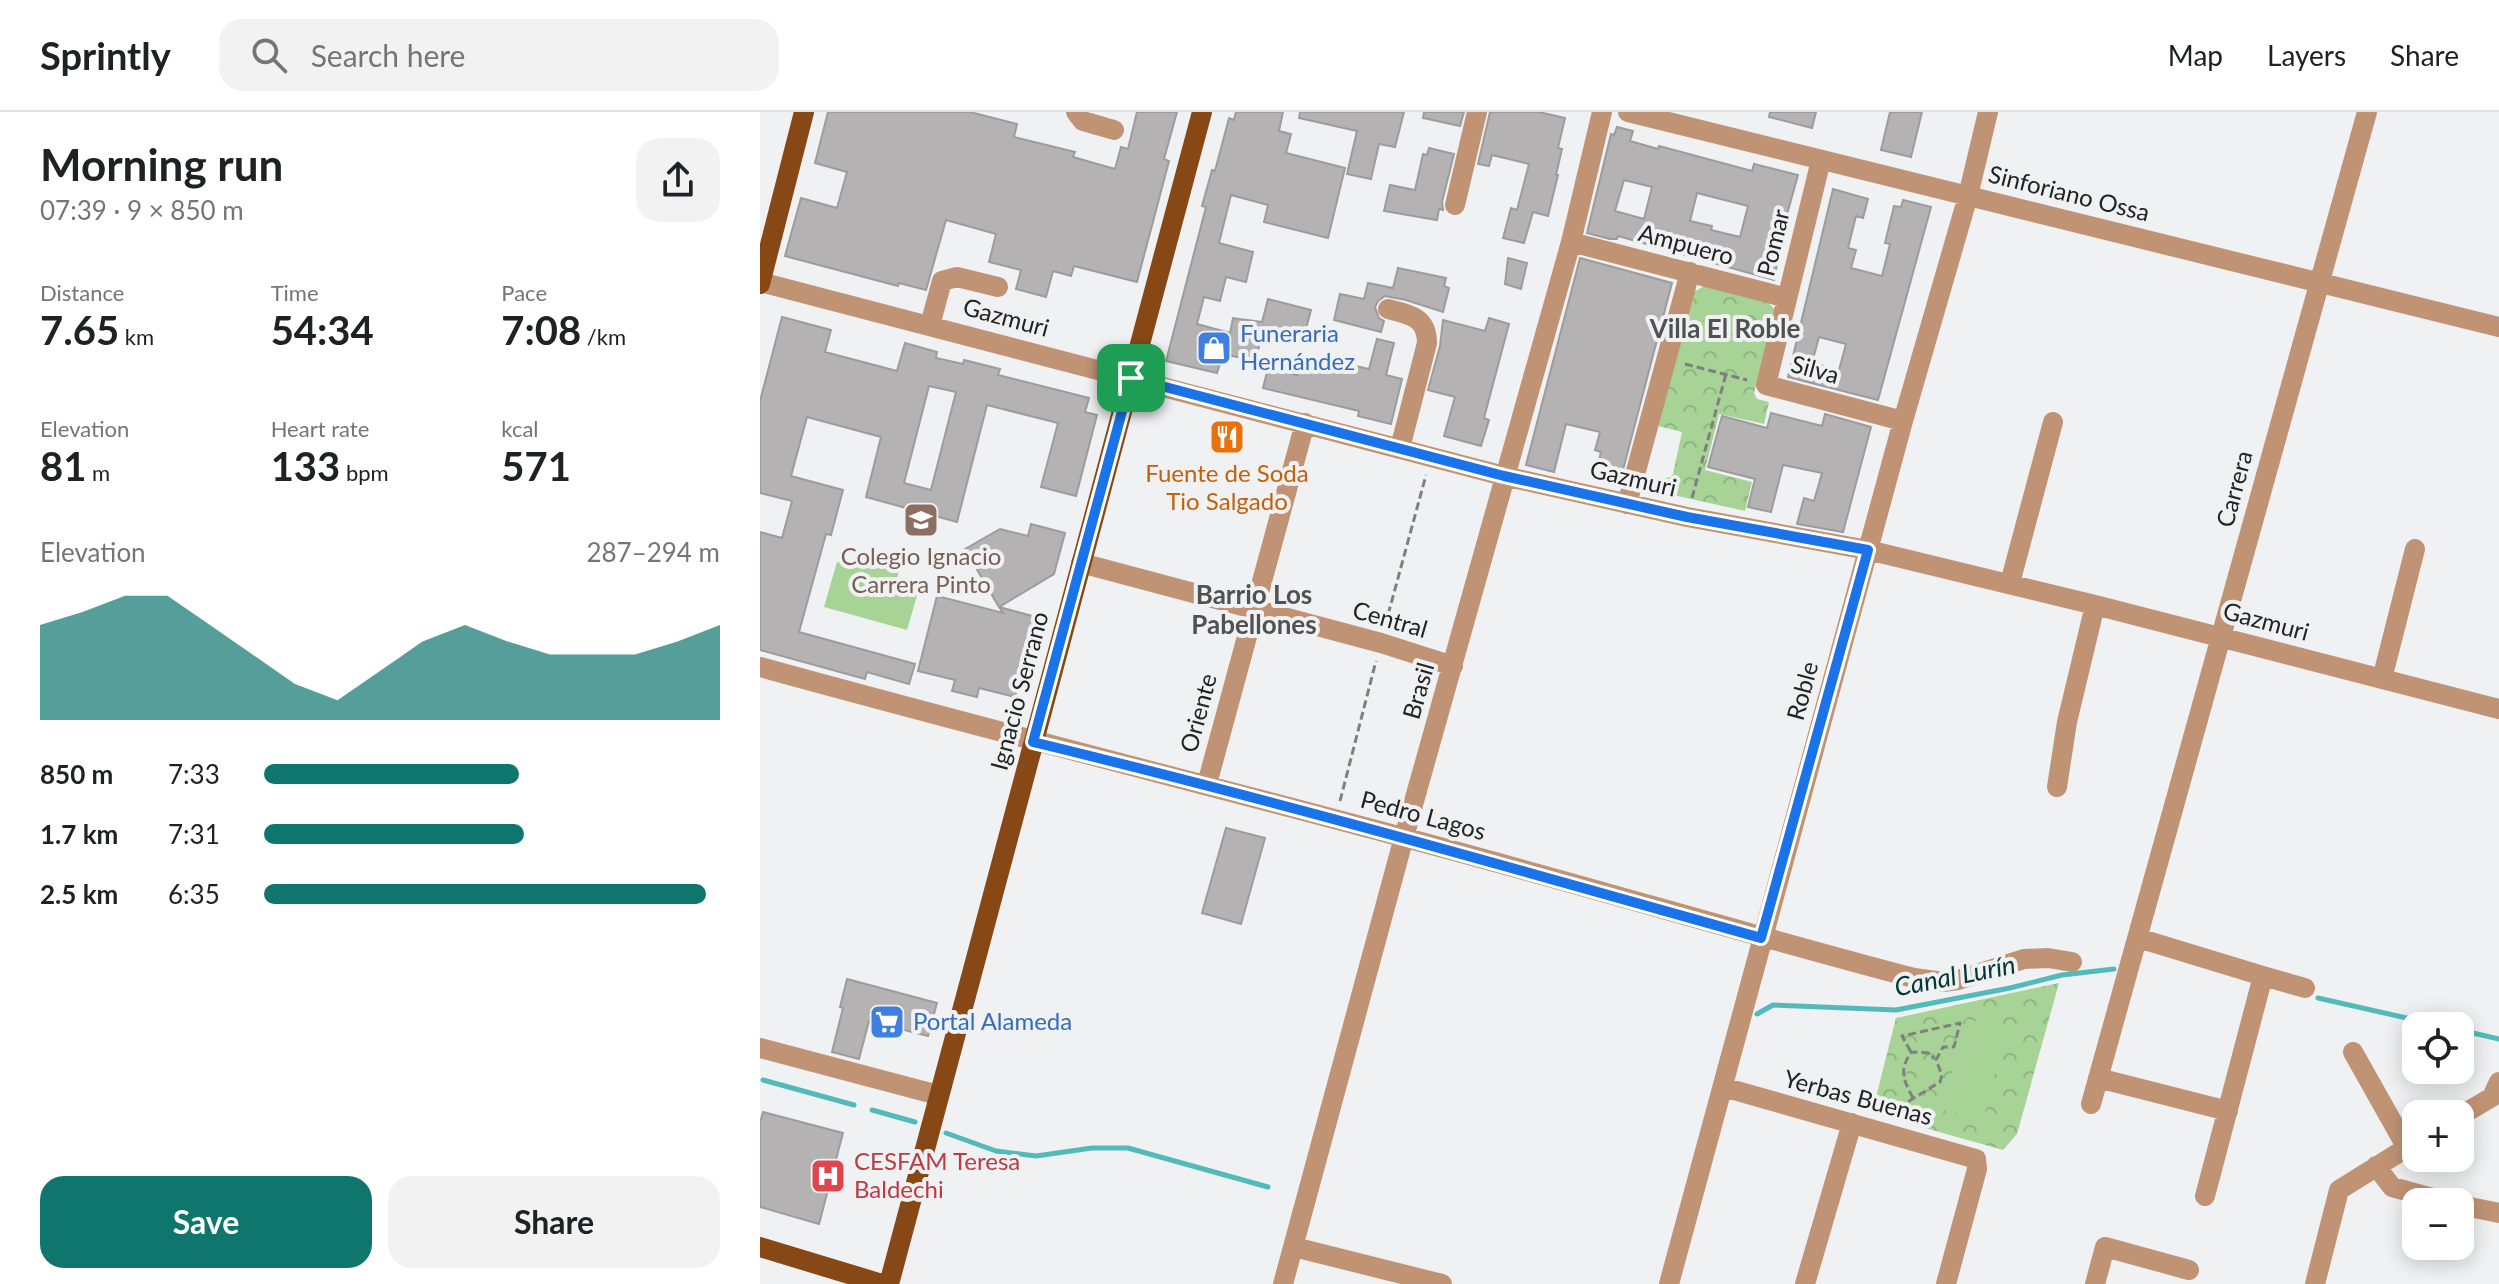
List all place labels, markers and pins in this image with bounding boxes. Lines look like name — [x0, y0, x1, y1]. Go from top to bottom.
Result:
place label: Funeraria Hernández — [1240, 318, 1355, 375]
shop icon: Funeraria Hernández — [1195, 329, 1233, 367]
pin — [1097, 344, 1165, 412]
restaurant icon: Fuente de Soda Tio Salgado — [1208, 418, 1246, 456]
place label: Fuente de Soda Tio Salgado — [1145, 458, 1309, 515]
school or university icon: Colegio Ignacio Carrera Pinto — [902, 501, 940, 539]
place label: Colegio Ignacio Carrera Pinto — [841, 541, 1001, 598]
supermarket icon: Portal Alameda — [868, 1003, 906, 1041]
place label: Portal Alameda — [913, 1006, 1072, 1035]
place label: CESFAM Teresa Baldechi — [854, 1146, 1020, 1203]
hospital icon: CESFAM Teresa Baldechi — [809, 1157, 847, 1195]

